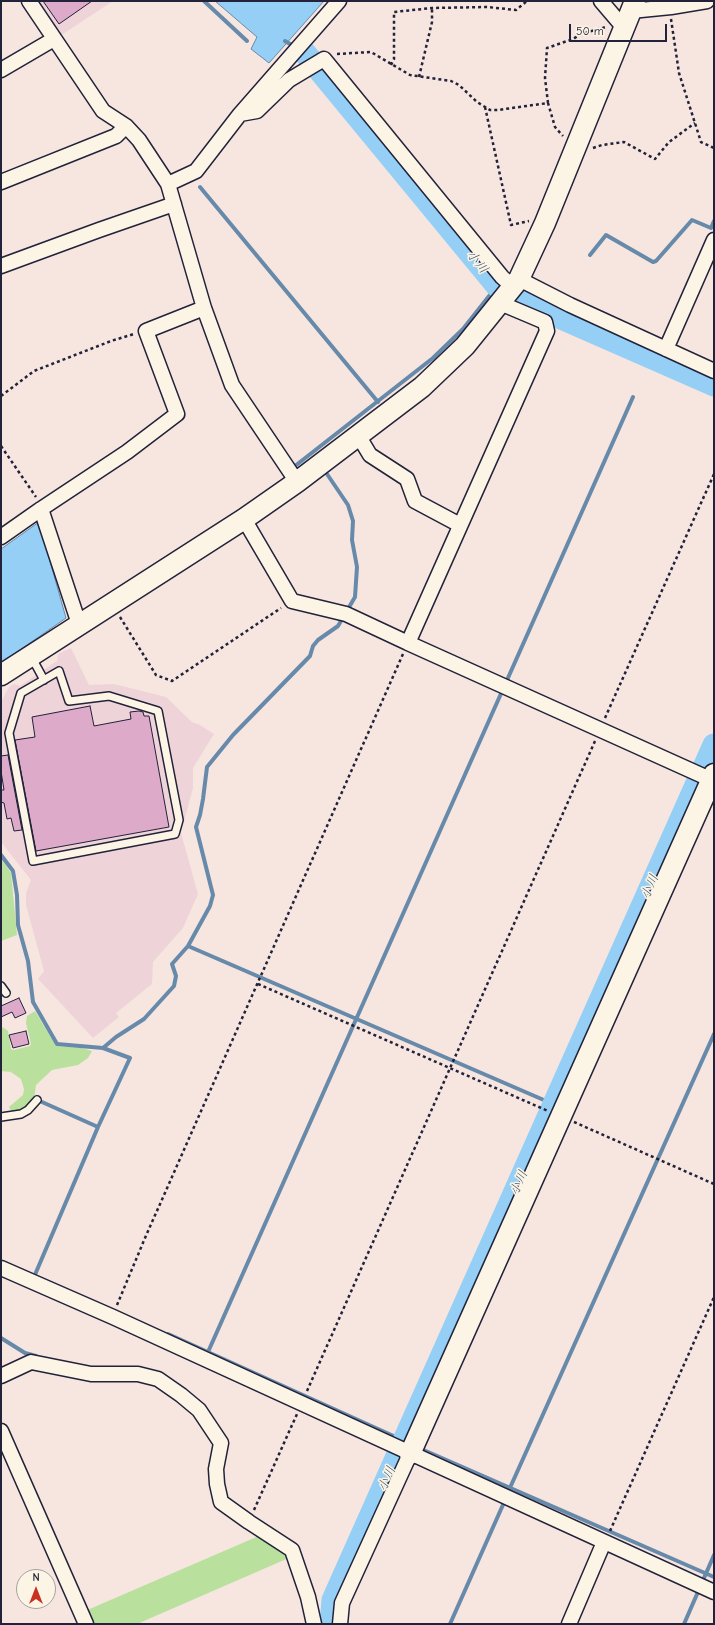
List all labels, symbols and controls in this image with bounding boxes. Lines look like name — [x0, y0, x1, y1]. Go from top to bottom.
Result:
scale bar — [571, 16, 669, 42]
text: 50 m — [576, 24, 604, 38]
water label: 小川 — [463, 247, 491, 277]
water label: 小川 — [638, 872, 662, 902]
water label: 小川 — [507, 1168, 531, 1198]
water label: 小川 — [375, 1464, 399, 1494]
north arrow — [16, 1569, 56, 1609]
text: N — [32, 1571, 40, 1584]

